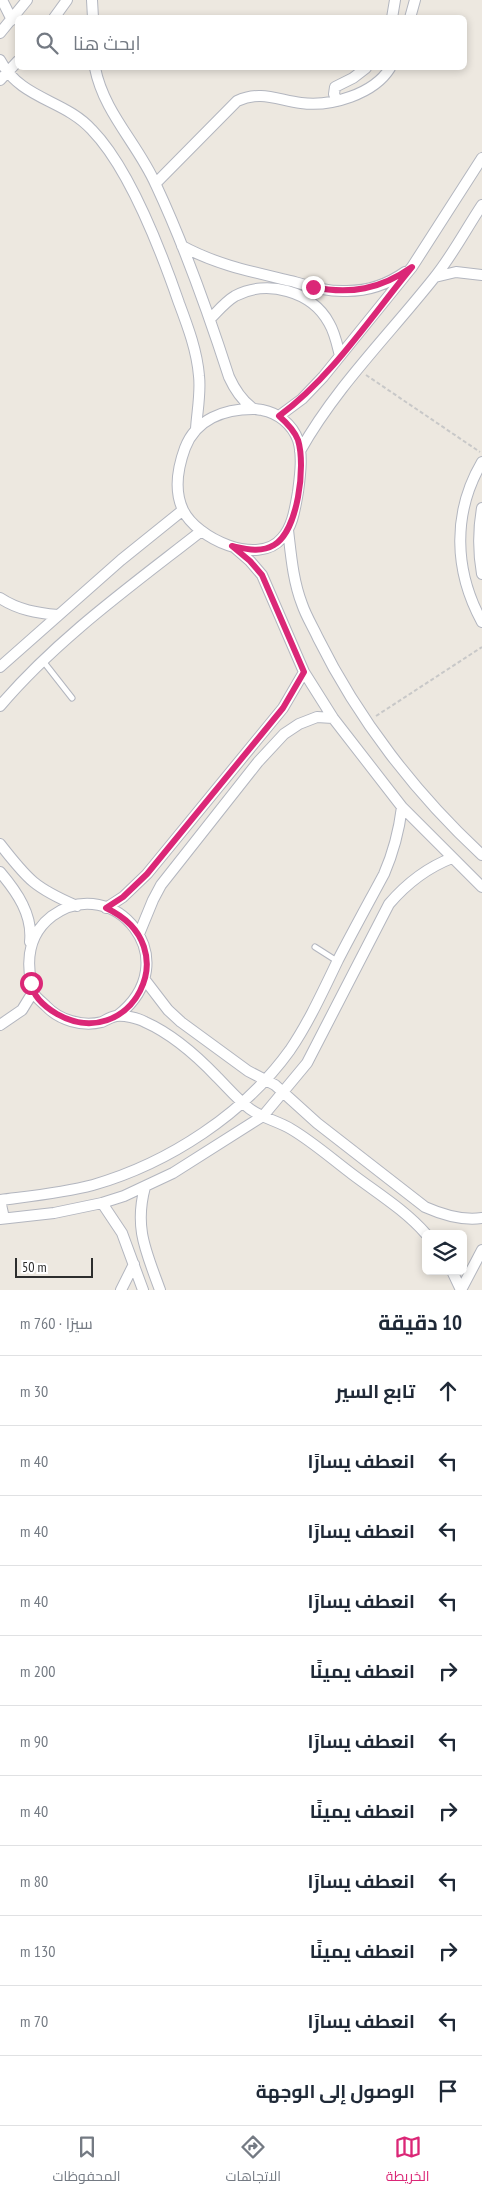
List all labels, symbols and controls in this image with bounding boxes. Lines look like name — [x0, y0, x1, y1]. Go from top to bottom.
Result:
search box — [15, 15, 467, 70]
icon: search — [33, 29, 61, 57]
text: ابحث هنا — [73, 31, 141, 55]
route end — [302, 276, 325, 299]
route start — [20, 972, 43, 995]
map controls — [422, 1230, 467, 1275]
button: layers — [422, 1230, 467, 1275]
scale bar — [15, 1255, 92, 1278]
text: 50 m — [22, 1258, 47, 1276]
text: 10 دقيقة — [378, 1309, 462, 1336]
text: سيرًا · 760 m — [20, 1313, 93, 1333]
icon: ahead — [434, 1377, 462, 1405]
text: تابع السير — [336, 1379, 415, 1403]
text: 30 m — [20, 1381, 48, 1401]
icon: left — [434, 1447, 462, 1475]
text: انعطف يسارًا — [307, 1449, 415, 1473]
text: 40 m — [20, 1451, 48, 1471]
icon: left — [434, 1517, 462, 1545]
text: انعطف يسارًا — [307, 1519, 415, 1543]
text: 40 m — [20, 1521, 48, 1541]
icon: left — [434, 1587, 462, 1615]
text: انعطف يسارًا — [307, 1589, 415, 1613]
text: 40 m — [20, 1591, 48, 1611]
icon: right — [434, 1657, 462, 1685]
text: انعطف يمينًا — [310, 1659, 415, 1683]
text: 200 m — [20, 1661, 55, 1681]
icon: left — [434, 1727, 462, 1755]
text: انعطف يسارًا — [307, 1729, 415, 1753]
text: 90 m — [20, 1731, 48, 1751]
icon: right — [434, 1797, 462, 1825]
text: انعطف يمينًا — [310, 1799, 415, 1823]
text: 40 m — [20, 1801, 48, 1821]
icon: left — [434, 1867, 462, 1895]
text: انعطف يسارًا — [307, 1869, 415, 1893]
text: 80 m — [20, 1871, 48, 1891]
icon: right — [434, 1937, 462, 1965]
text: انعطف يمينًا — [310, 1939, 415, 1963]
text: 130 m — [20, 1941, 55, 1961]
icon: left — [434, 2007, 462, 2035]
text: انعطف يسارًا — [307, 2009, 415, 2033]
text: 70 m — [20, 2011, 48, 2031]
icon: arrive — [434, 2077, 462, 2105]
text: الوصول إلى الوجهة — [256, 2079, 415, 2103]
tab: المحفوظات — [52, 2133, 121, 2189]
tab: الاتجاهات — [226, 2133, 281, 2189]
tab: الخريطة — [386, 2133, 430, 2189]

